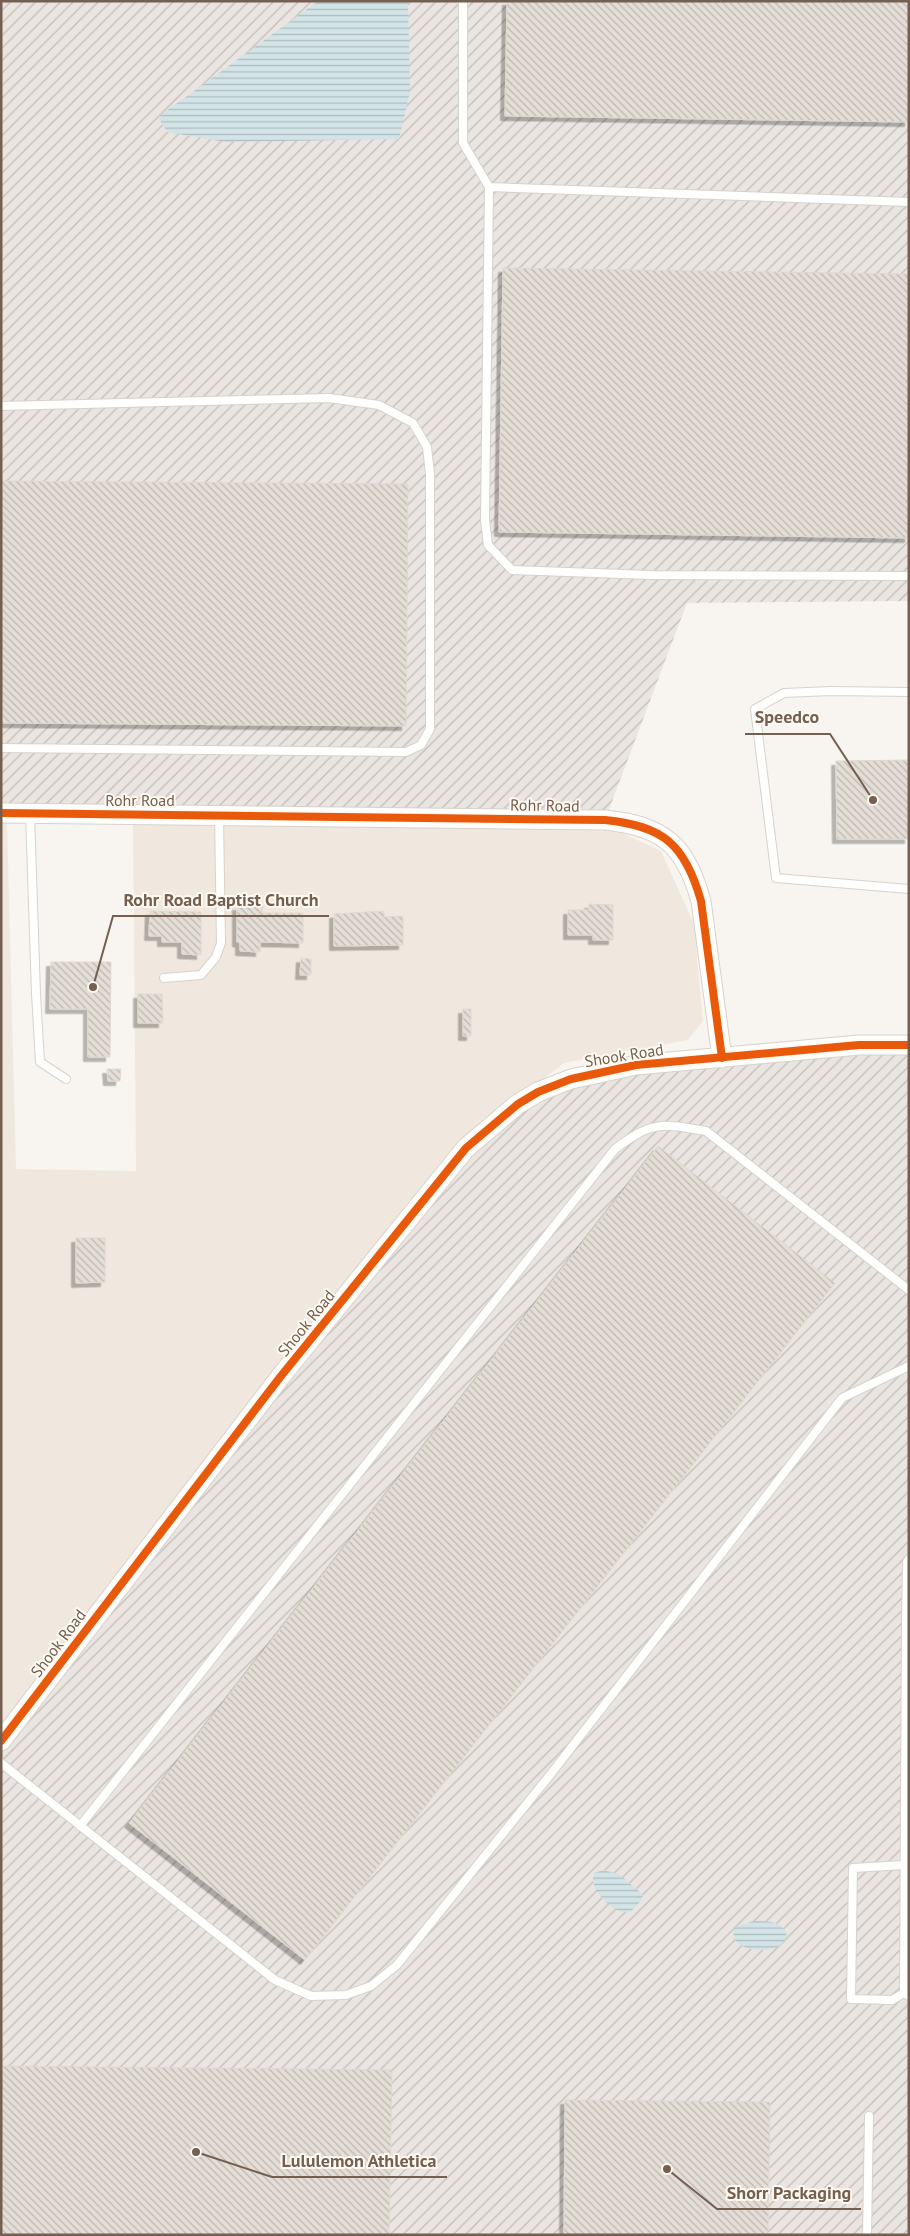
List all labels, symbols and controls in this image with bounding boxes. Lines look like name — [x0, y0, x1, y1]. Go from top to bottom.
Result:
callout: Speedco — [745, 701, 830, 734]
text: Speedco — [755, 705, 819, 728]
street label: Rohr Road — [105, 790, 175, 810]
street label: Rohr Road — [510, 794, 580, 816]
callout: Rohr Road Baptist Church — [113, 883, 329, 916]
text: Rohr Road Baptist Church — [123, 888, 319, 911]
street label: Shook Road — [583, 1039, 665, 1071]
street label: Shook Road — [273, 1286, 339, 1360]
street label: Shook Road — [26, 1605, 90, 1681]
callout: Lululemon Athletica — [272, 2144, 447, 2177]
text: Lululemon Athletica — [282, 2149, 437, 2172]
callout: Shorr Packaging — [717, 2176, 861, 2209]
text: Shorr Packaging — [727, 2181, 851, 2204]

